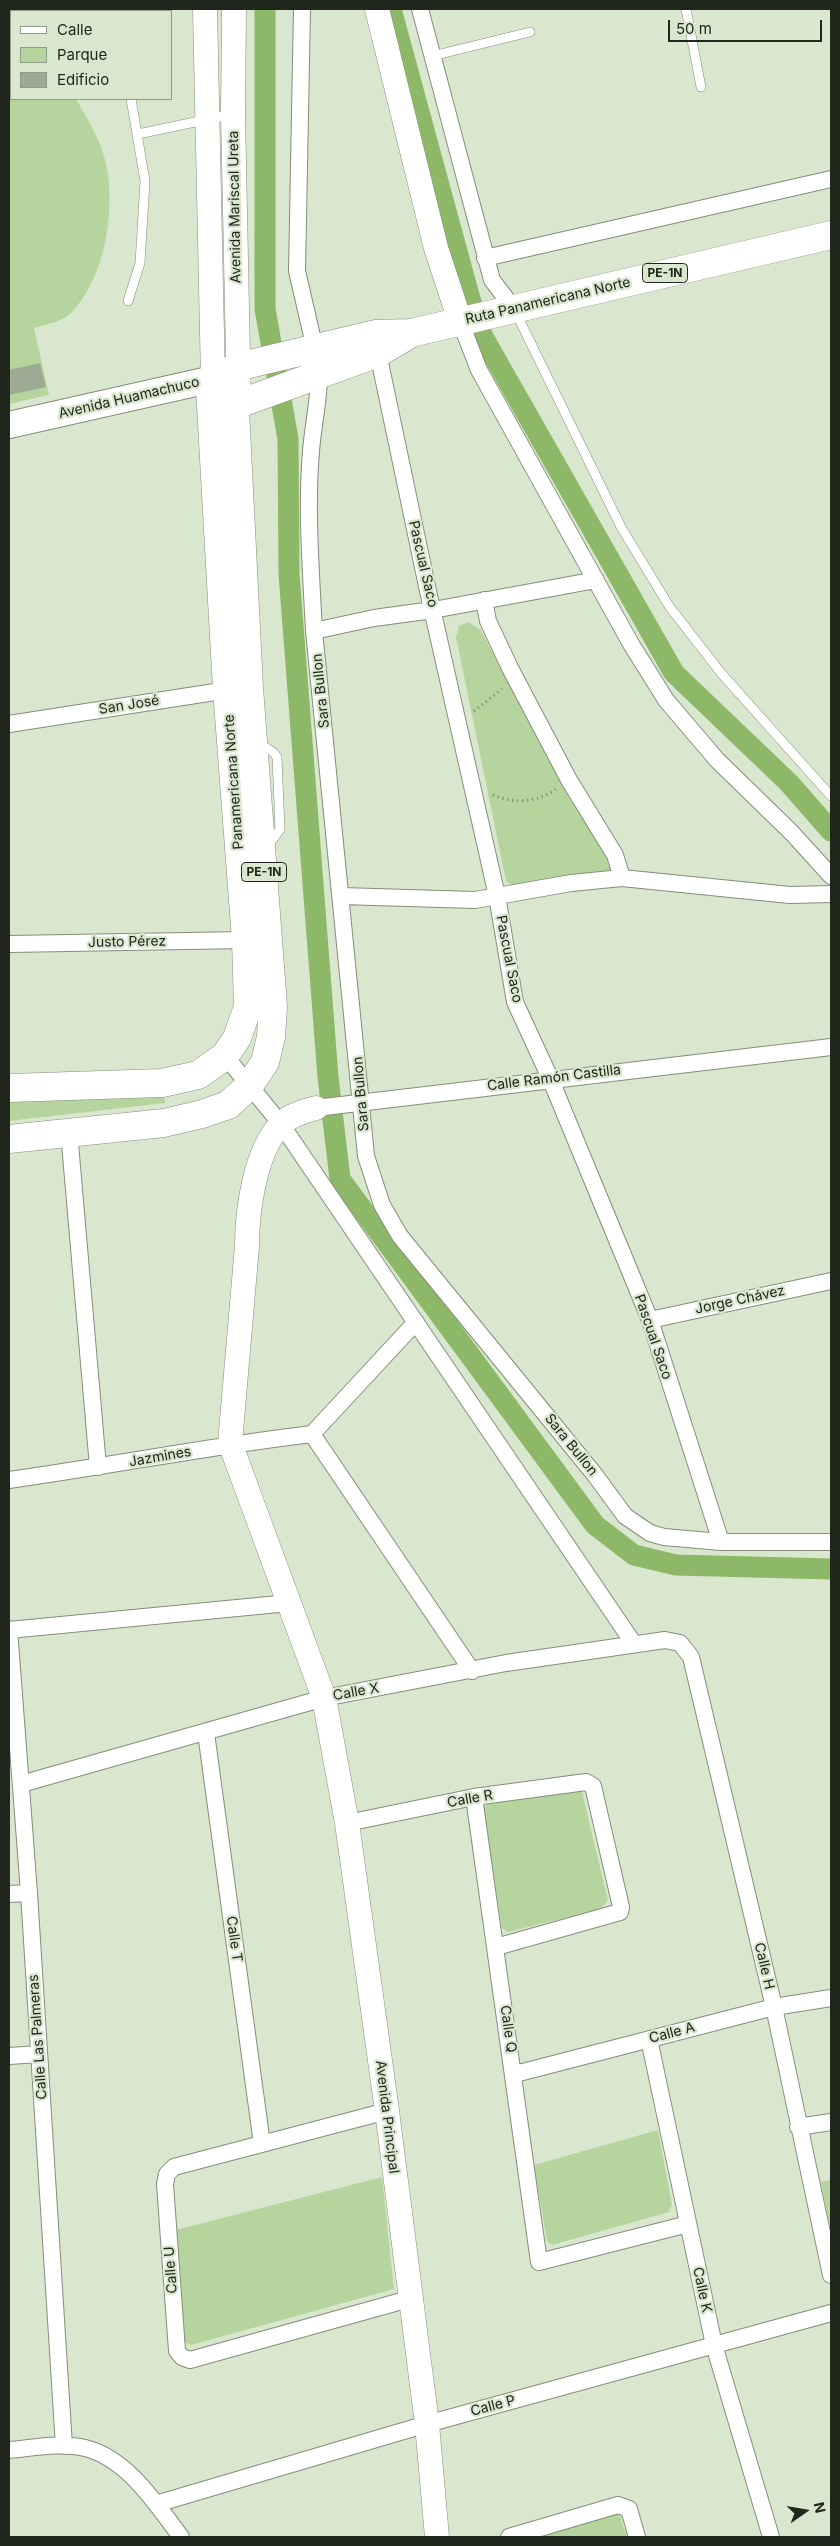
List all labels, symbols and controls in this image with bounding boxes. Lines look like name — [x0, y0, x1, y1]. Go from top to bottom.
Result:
legend — [10, 10, 172, 100]
scale bar — [670, 10, 824, 42]
text: 50 m — [676, 19, 712, 38]
text: Calle — [57, 20, 92, 39]
text: Parque — [57, 45, 107, 64]
text: Edificio — [57, 70, 109, 89]
street label: Avenida Mariscal Ureta — [225, 131, 245, 283]
road number: PE-1N — [642, 264, 688, 282]
street label: Ruta Panamericana Norte — [464, 274, 632, 328]
street label: Avenida Huamachuco — [57, 374, 201, 422]
street label: Pascual Saco — [405, 519, 441, 609]
street label: Sara Bullon — [309, 653, 333, 729]
street label: San José — [98, 692, 160, 718]
street label: Panamericana Norte — [221, 714, 247, 850]
road number: PE-1N — [242, 862, 286, 882]
street label: Pascual Saco — [492, 914, 526, 1004]
street label: Justo Pérez — [88, 933, 166, 951]
street label: Sara Bullon — [349, 1056, 373, 1132]
street label: Calle Ramón Castilla — [486, 1061, 622, 1095]
street label: Jorge Chávez — [693, 1282, 787, 1318]
street label: Pascual Saco — [631, 1292, 675, 1382]
street label: Sara Bullon — [541, 1411, 601, 1479]
street label: Jazmines — [127, 1443, 193, 1471]
street label: Calle X — [332, 1680, 380, 1704]
street label: Calle R — [446, 1787, 494, 1811]
street label: Calle T — [222, 1915, 246, 1963]
street label: Calle H — [750, 1941, 778, 1991]
street label: Calle Las Palmeras — [25, 1974, 51, 2100]
street label: Calle Q — [496, 2004, 520, 2054]
street label: Calle A — [647, 2019, 697, 2047]
street label: Avenida Principal — [372, 2059, 402, 2175]
street label: Calle U — [161, 2246, 181, 2294]
street label: Calle K — [689, 2266, 715, 2314]
street label: Calle P — [469, 2392, 517, 2420]
north arrow — [780, 2486, 830, 2536]
text: N — [811, 2500, 830, 2515]

